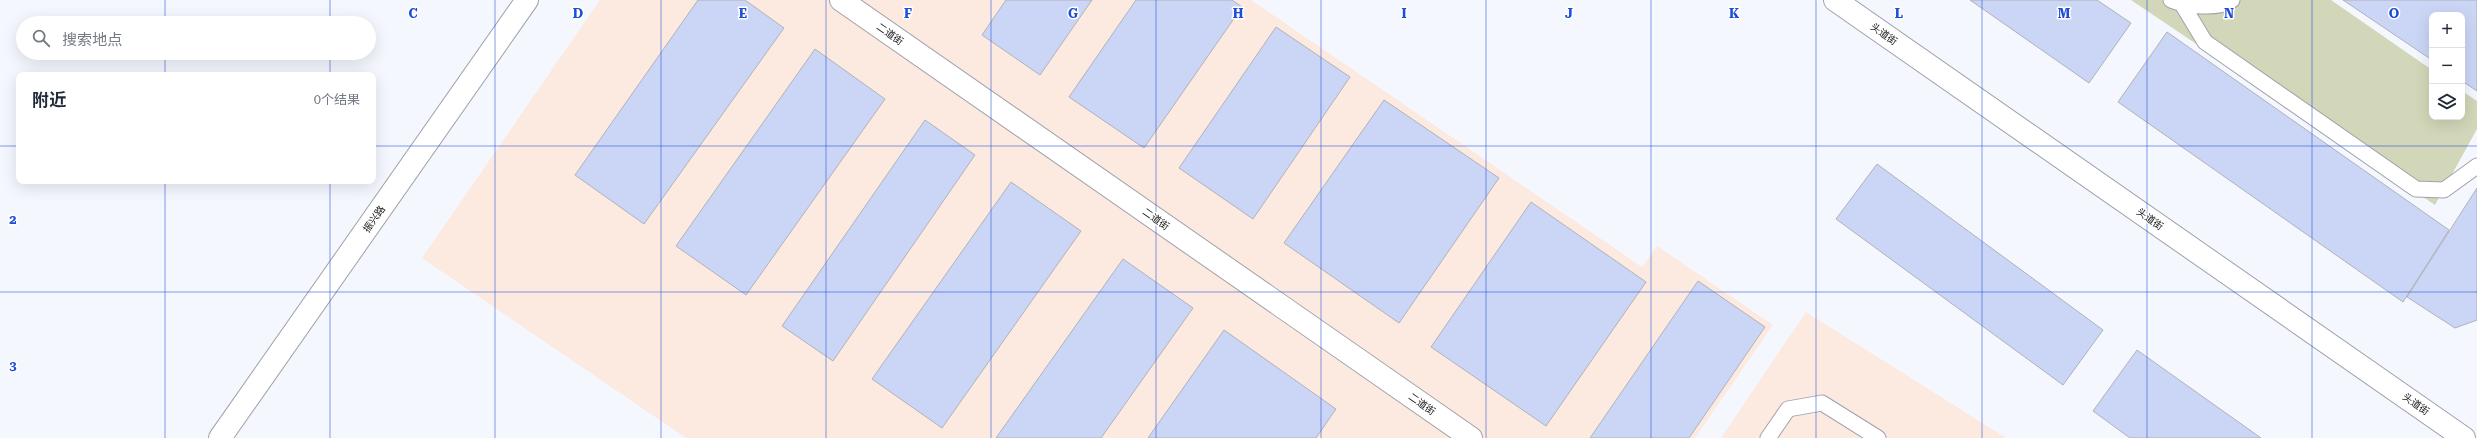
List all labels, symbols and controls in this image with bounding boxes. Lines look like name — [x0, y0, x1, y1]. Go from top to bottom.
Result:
text: C — [408, 6, 418, 21]
text: D — [573, 6, 583, 21]
text: E — [739, 6, 747, 21]
text: F — [904, 6, 912, 21]
text: G — [1068, 6, 1078, 21]
text: H — [1233, 6, 1244, 21]
text: I — [1401, 6, 1407, 21]
text: J — [1565, 6, 1573, 21]
text: K — [1729, 6, 1740, 21]
text: L — [1895, 6, 1903, 21]
text: M — [2058, 6, 2071, 21]
text: N — [2224, 6, 2234, 21]
text: O — [2389, 6, 2400, 21]
map controls — [2429, 12, 2465, 120]
button: + — [2429, 12, 2465, 48]
search box — [16, 16, 376, 60]
street label: 二道街 — [875, 21, 905, 47]
street label: 头道街 — [1869, 21, 1899, 47]
icon: search — [30, 27, 52, 49]
text: 搜索地点 — [62, 31, 122, 49]
button: − — [2429, 48, 2465, 84]
button: layers — [2429, 84, 2465, 120]
text: 附近 — [32, 90, 66, 110]
text: 0个结果 — [314, 92, 360, 107]
street label: 振兴路 — [361, 204, 387, 234]
street label: 二道街 — [1141, 206, 1171, 232]
street label: 头道街 — [2135, 206, 2165, 232]
text: 2 — [9, 212, 17, 227]
text: 3 — [9, 358, 17, 373]
street label: 二道街 — [1407, 391, 1437, 417]
street label: 头道街 — [2401, 391, 2431, 417]

